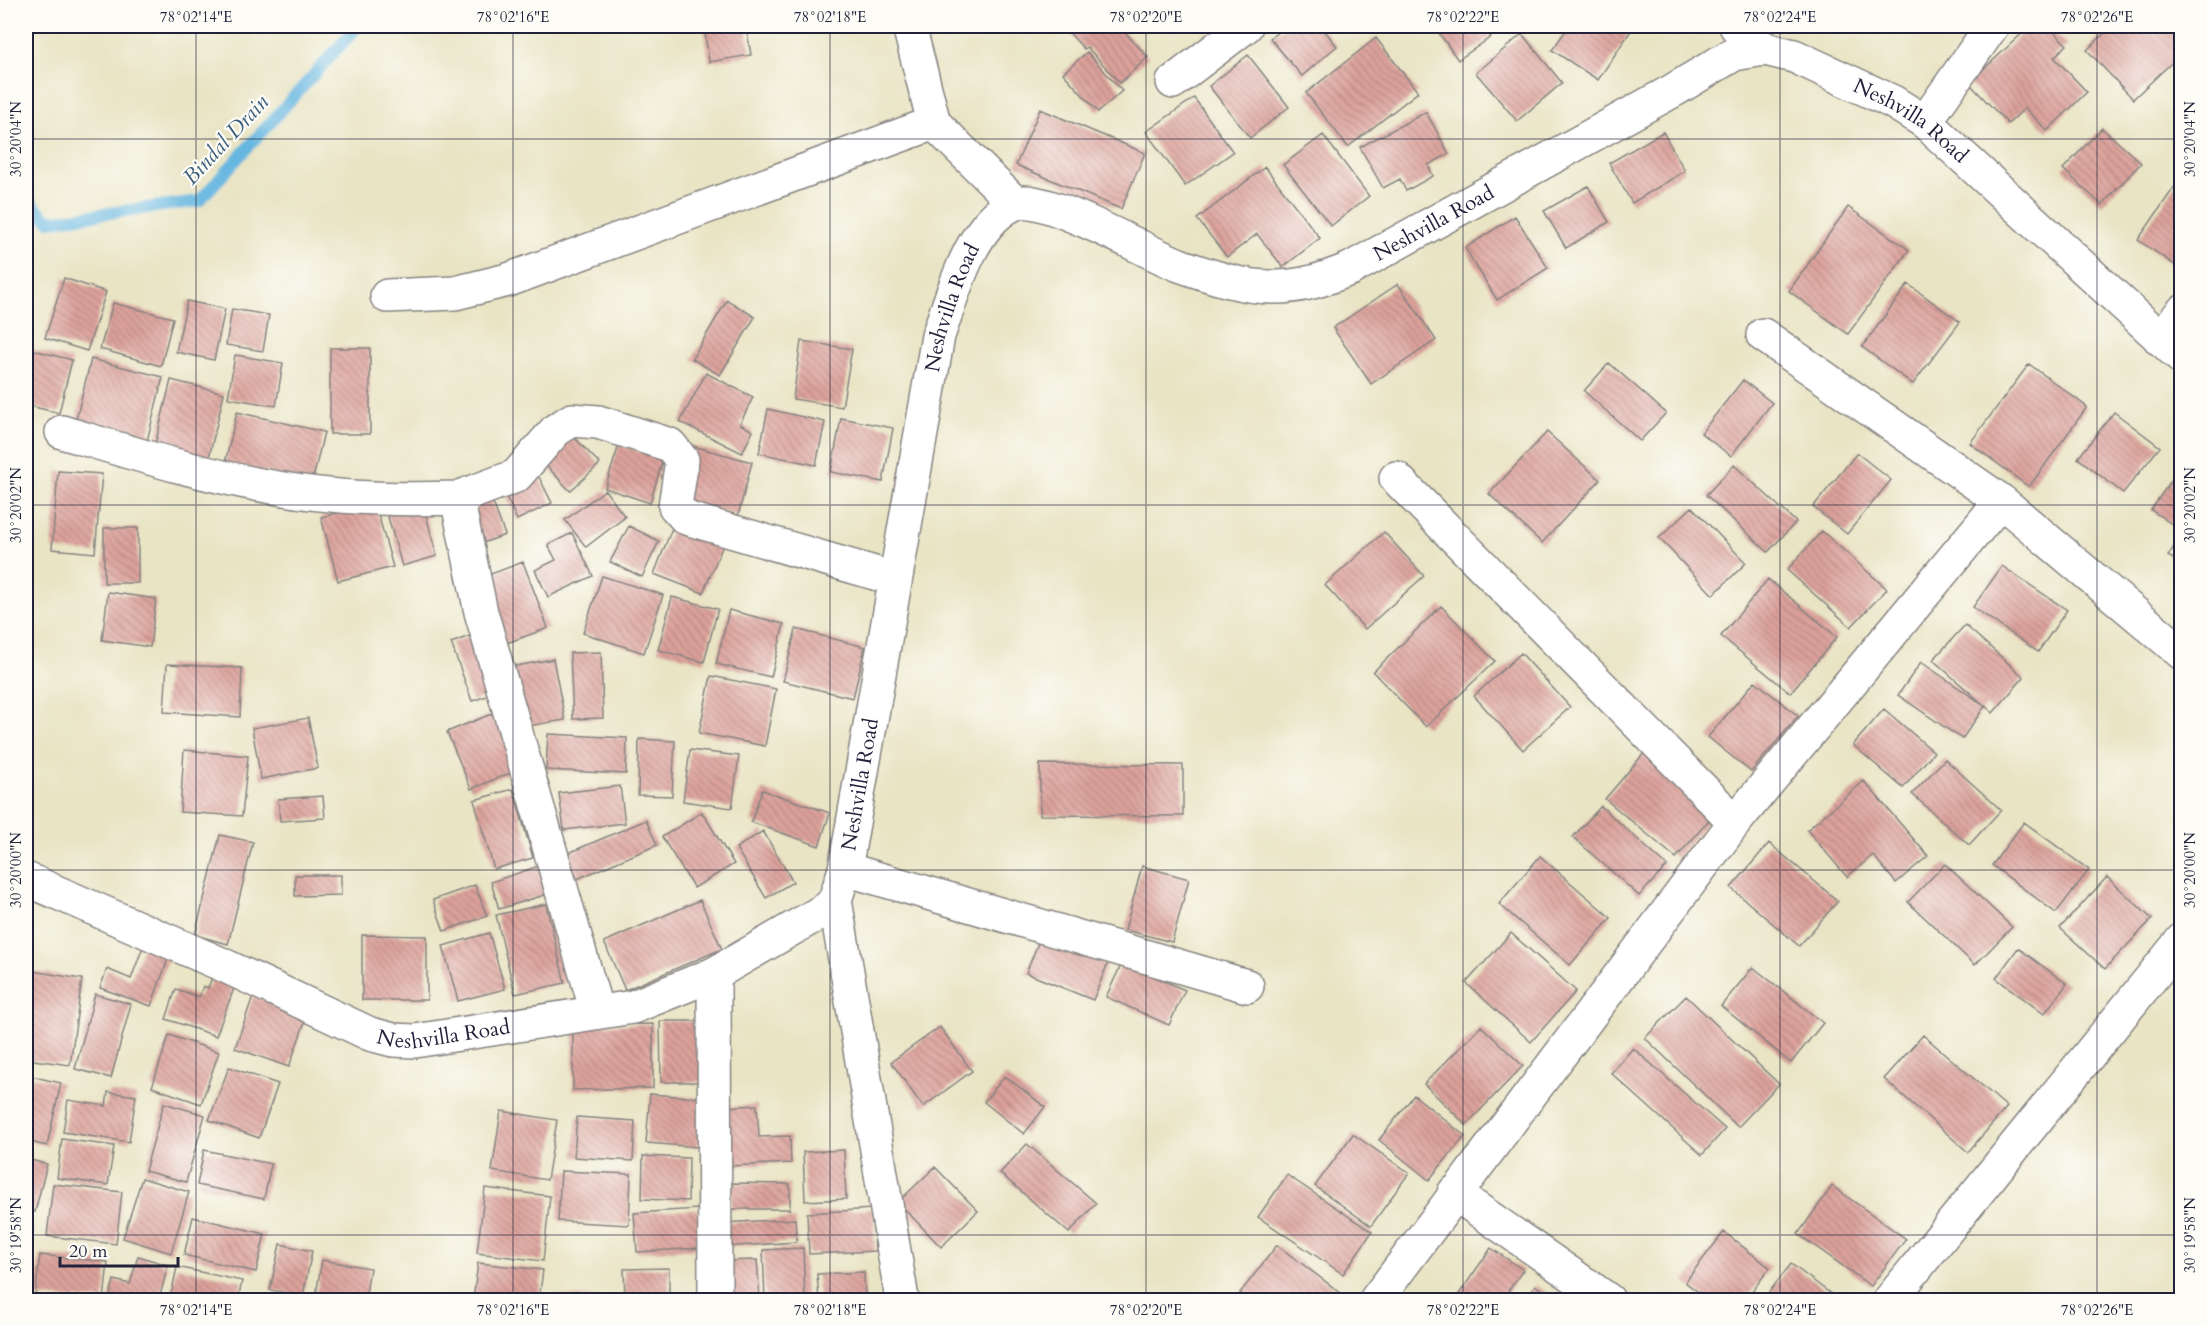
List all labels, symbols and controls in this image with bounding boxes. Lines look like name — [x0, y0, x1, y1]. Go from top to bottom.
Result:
text: 78°02'14"E — [160, 7, 232, 27]
text: 78°02'16"E — [477, 7, 549, 27]
text: 78°02'18"E — [794, 7, 866, 27]
text: 78°02'20"E — [1110, 7, 1182, 27]
text: 78°02'22"E — [1427, 7, 1499, 27]
text: 78°02'24"E — [1744, 7, 1816, 27]
text: 78°02'26"E — [2061, 7, 2133, 27]
street label: Neshvilla Road — [1848, 72, 1974, 170]
water label: Bindal Drain — [176, 88, 276, 191]
text: 30°20'04"N — [6, 101, 26, 177]
text: 30°20'04"N — [2180, 101, 2200, 177]
street label: Neshvilla Road — [1368, 178, 1499, 268]
street label: Neshvilla Road — [918, 238, 987, 374]
text: 30°20'02"N — [6, 467, 26, 543]
text: 30°20'02"N — [2180, 467, 2200, 543]
street label: Neshvilla Road — [834, 716, 886, 853]
text: 30°20'00"N — [6, 832, 26, 908]
text: 30°20'00"N — [2180, 832, 2200, 908]
street label: Neshvilla Road — [374, 1012, 512, 1056]
text: 30°19'58"N — [6, 1197, 26, 1273]
text: 30°19'58"N — [2180, 1197, 2200, 1273]
scale bar — [60, 1230, 178, 1268]
text: 20 m — [69, 1239, 108, 1264]
text: 78°02'14"E — [160, 1300, 232, 1320]
text: 78°02'16"E — [477, 1300, 549, 1320]
text: 78°02'18"E — [794, 1300, 866, 1320]
text: 78°02'20"E — [1110, 1300, 1182, 1320]
text: 78°02'22"E — [1427, 1300, 1499, 1320]
text: 78°02'24"E — [1744, 1300, 1816, 1320]
text: 78°02'26"E — [2061, 1300, 2133, 1320]

